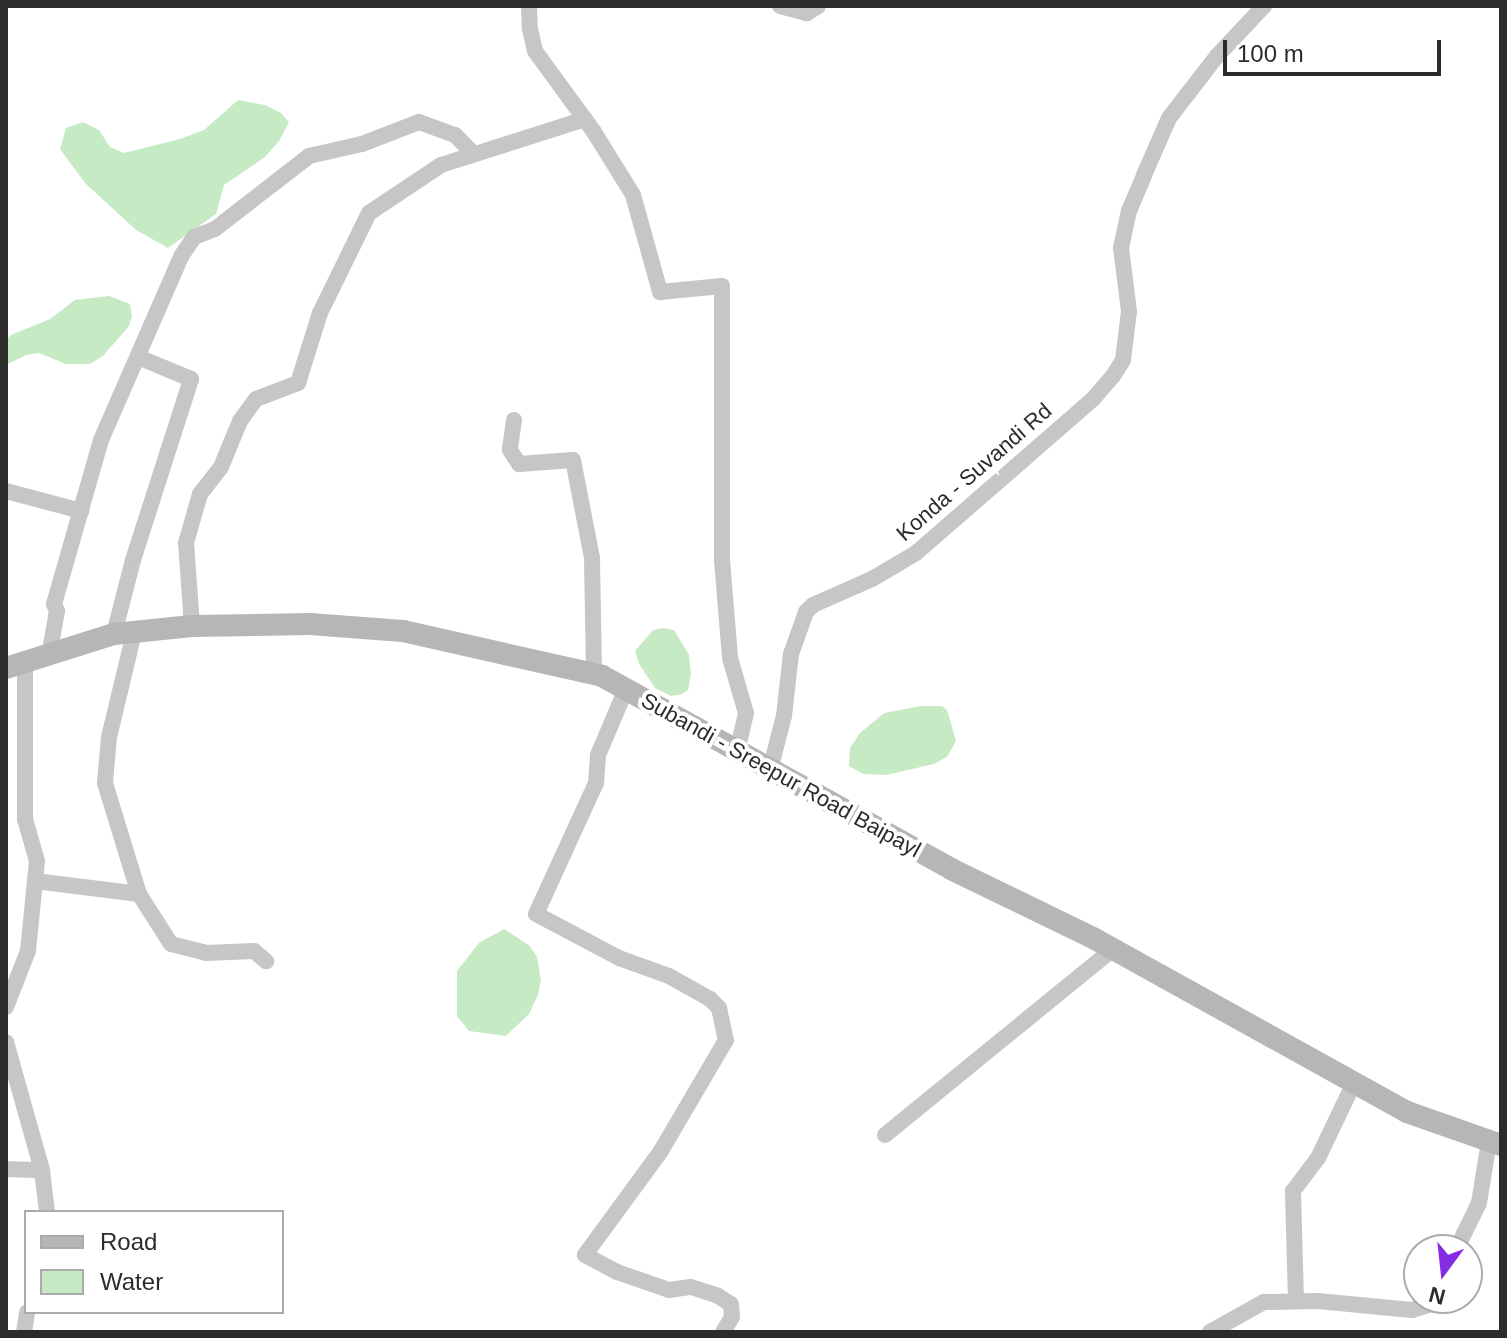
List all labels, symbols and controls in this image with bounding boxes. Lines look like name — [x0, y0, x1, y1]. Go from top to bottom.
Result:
scale bar — [1227, 24, 1445, 74]
text: 100 m — [1237, 40, 1304, 67]
street label: Konda - Suvandi Rd — [891, 397, 1057, 547]
street label: Subandi - Sreepur Road Baipayl — [637, 687, 925, 863]
legend — [24, 1210, 284, 1314]
text: Road — [100, 1228, 157, 1255]
north arrow — [1403, 1234, 1483, 1314]
text: Water — [100, 1268, 163, 1295]
text: N — [1426, 1282, 1448, 1310]

